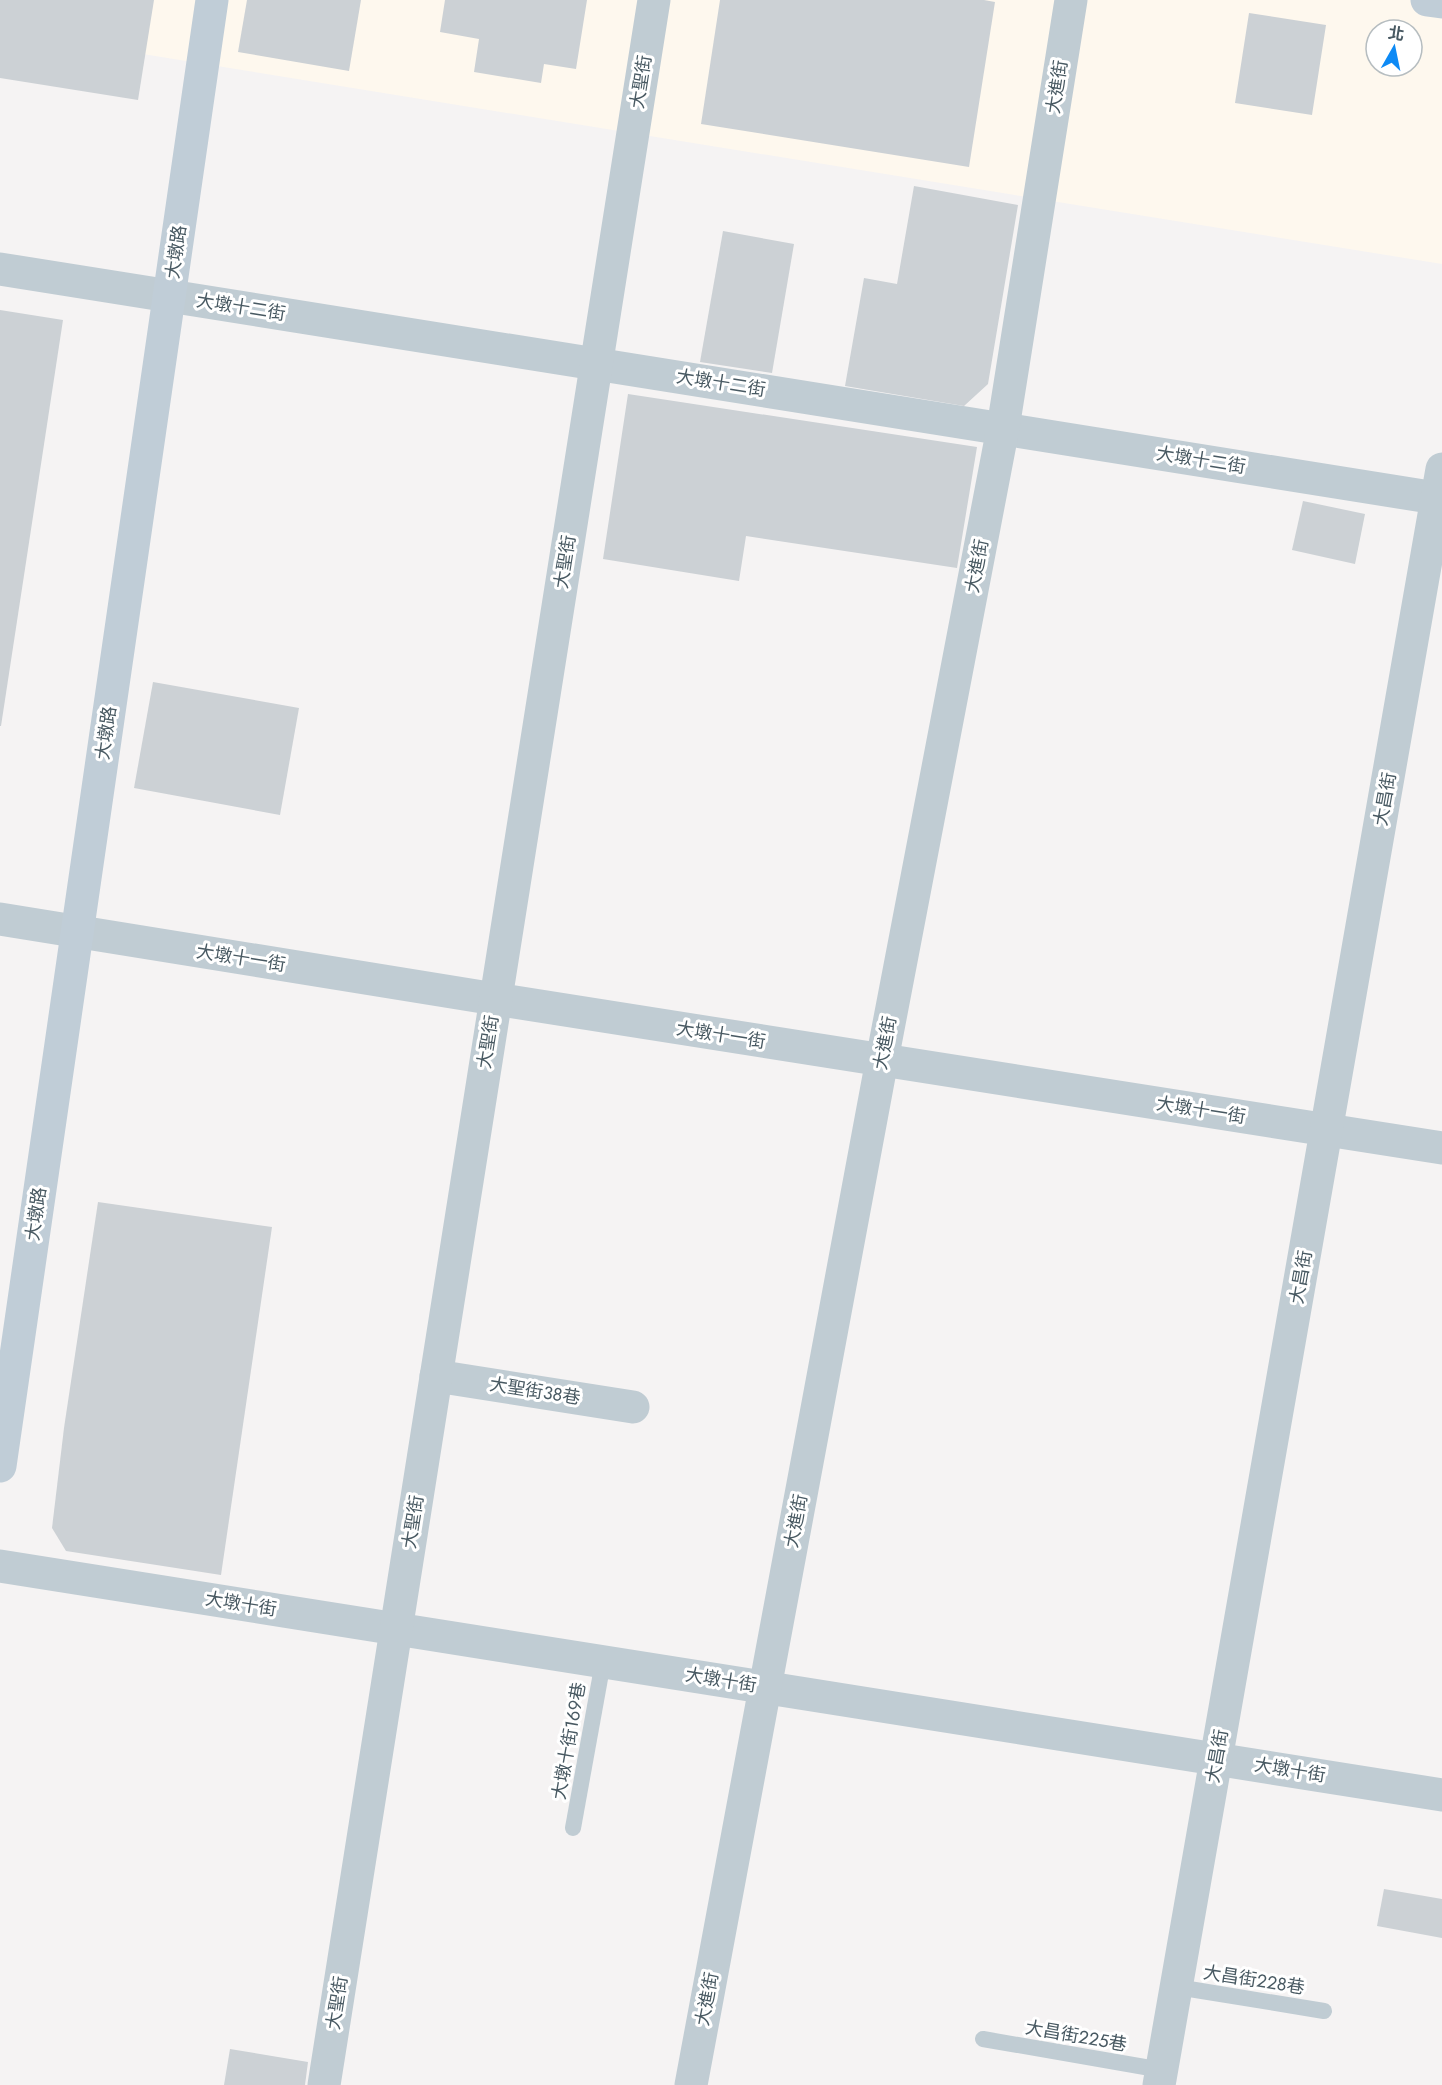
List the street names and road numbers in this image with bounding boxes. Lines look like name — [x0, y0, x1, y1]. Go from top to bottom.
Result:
street label: 大聖街 — [624, 53, 658, 111]
street label: 大進街 — [1040, 58, 1074, 116]
street label: 大墩路 — [159, 223, 193, 281]
street label: 大墩十二街 — [195, 287, 287, 327]
street label: 大墩十二街 — [675, 363, 767, 403]
street label: 大墩十二街 — [1155, 440, 1247, 480]
street label: 大聖街 — [548, 533, 582, 591]
street label: 大進街 — [959, 537, 995, 595]
street label: 大墩路 — [89, 704, 123, 762]
street label: 大昌街 — [1368, 770, 1402, 828]
street label: 大墩十一街 — [195, 938, 287, 978]
street label: 大聖街 — [471, 1013, 505, 1071]
street label: 大進街 — [867, 1014, 903, 1072]
street label: 大墩十一街 — [675, 1015, 767, 1055]
street label: 大墩十一街 — [1155, 1090, 1247, 1130]
street label: 大墩路 — [19, 1185, 53, 1243]
street label: 大昌街 — [1284, 1248, 1318, 1306]
street label: 大聖街38巷 — [488, 1371, 582, 1411]
street label: 大進街 — [778, 1492, 814, 1550]
street label: 大聖街 — [396, 1493, 430, 1551]
street label: 大墩十街 — [203, 1586, 279, 1622]
street label: 大墩十街 — [683, 1662, 759, 1698]
street label: 大墩十街169巷 — [546, 1680, 592, 1802]
street label: 大昌街 — [1200, 1727, 1234, 1785]
street label: 大墩十街 — [1252, 1752, 1328, 1788]
street label: 大昌街228巷 — [1201, 1959, 1307, 2001]
street label: 大進街 — [689, 1970, 725, 2028]
street label: 大聖街 — [320, 1974, 354, 2032]
street label: 大昌街225巷 — [1023, 2014, 1129, 2058]

